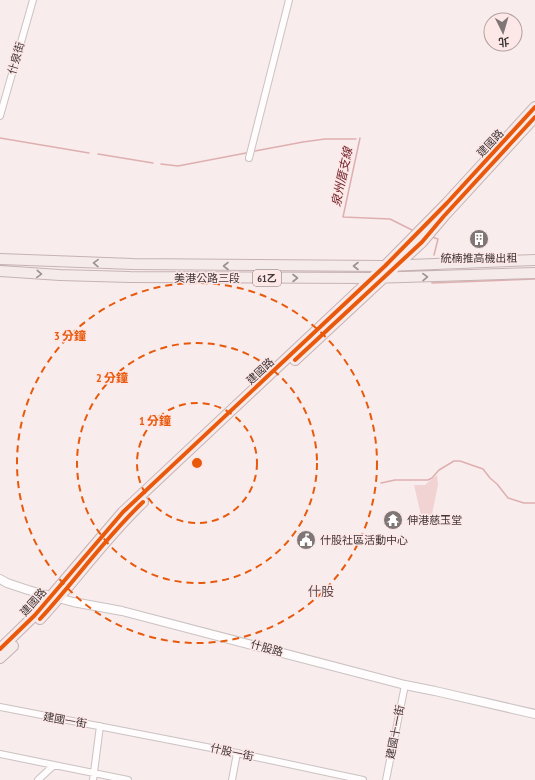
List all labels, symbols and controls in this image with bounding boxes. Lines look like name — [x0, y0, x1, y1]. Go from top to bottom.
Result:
north arrow — [483, 12, 523, 52]
text: 北 — [498, 35, 510, 49]
street label: 什泉街 — [5, 40, 27, 76]
street label: 建國路 — [474, 126, 506, 160]
water label: 泉州厝支線 — [328, 144, 355, 208]
building icon: 統楠推高機出租 — [468, 228, 490, 250]
place label: 統楠推高機出租 — [441, 251, 518, 265]
one-way arrow — [93, 259, 99, 267]
one-way arrow — [223, 262, 229, 270]
one-way arrow — [353, 262, 359, 270]
one-way arrow — [36, 269, 42, 278]
road number: 61乙 — [253, 270, 281, 286]
street label: 美港公路三段 — [174, 271, 240, 285]
one-way arrow — [422, 273, 428, 281]
one-way arrow — [292, 274, 298, 282]
text: 3 分鐘 — [54, 328, 86, 343]
street label: 建國路 — [243, 355, 277, 387]
text: 2 分鐘 — [96, 370, 128, 385]
text: 1 分鐘 — [139, 413, 171, 428]
centre of rings — [190, 456, 204, 470]
temple icon: 伸港慈玉堂 — [382, 509, 404, 531]
place label: 伸港慈玉堂 — [407, 513, 462, 527]
public building icon: 什股社區活動中心 — [295, 529, 317, 551]
place label: 什股社區活動中心 — [320, 533, 408, 547]
district label: 什股 — [308, 583, 334, 600]
street label: 建國路 — [17, 585, 49, 619]
street label: 什股路 — [249, 637, 285, 659]
street label: 建國十一街 — [383, 704, 407, 760]
street label: 建國一街 — [42, 709, 88, 731]
street label: 什股一街 — [209, 741, 255, 763]

